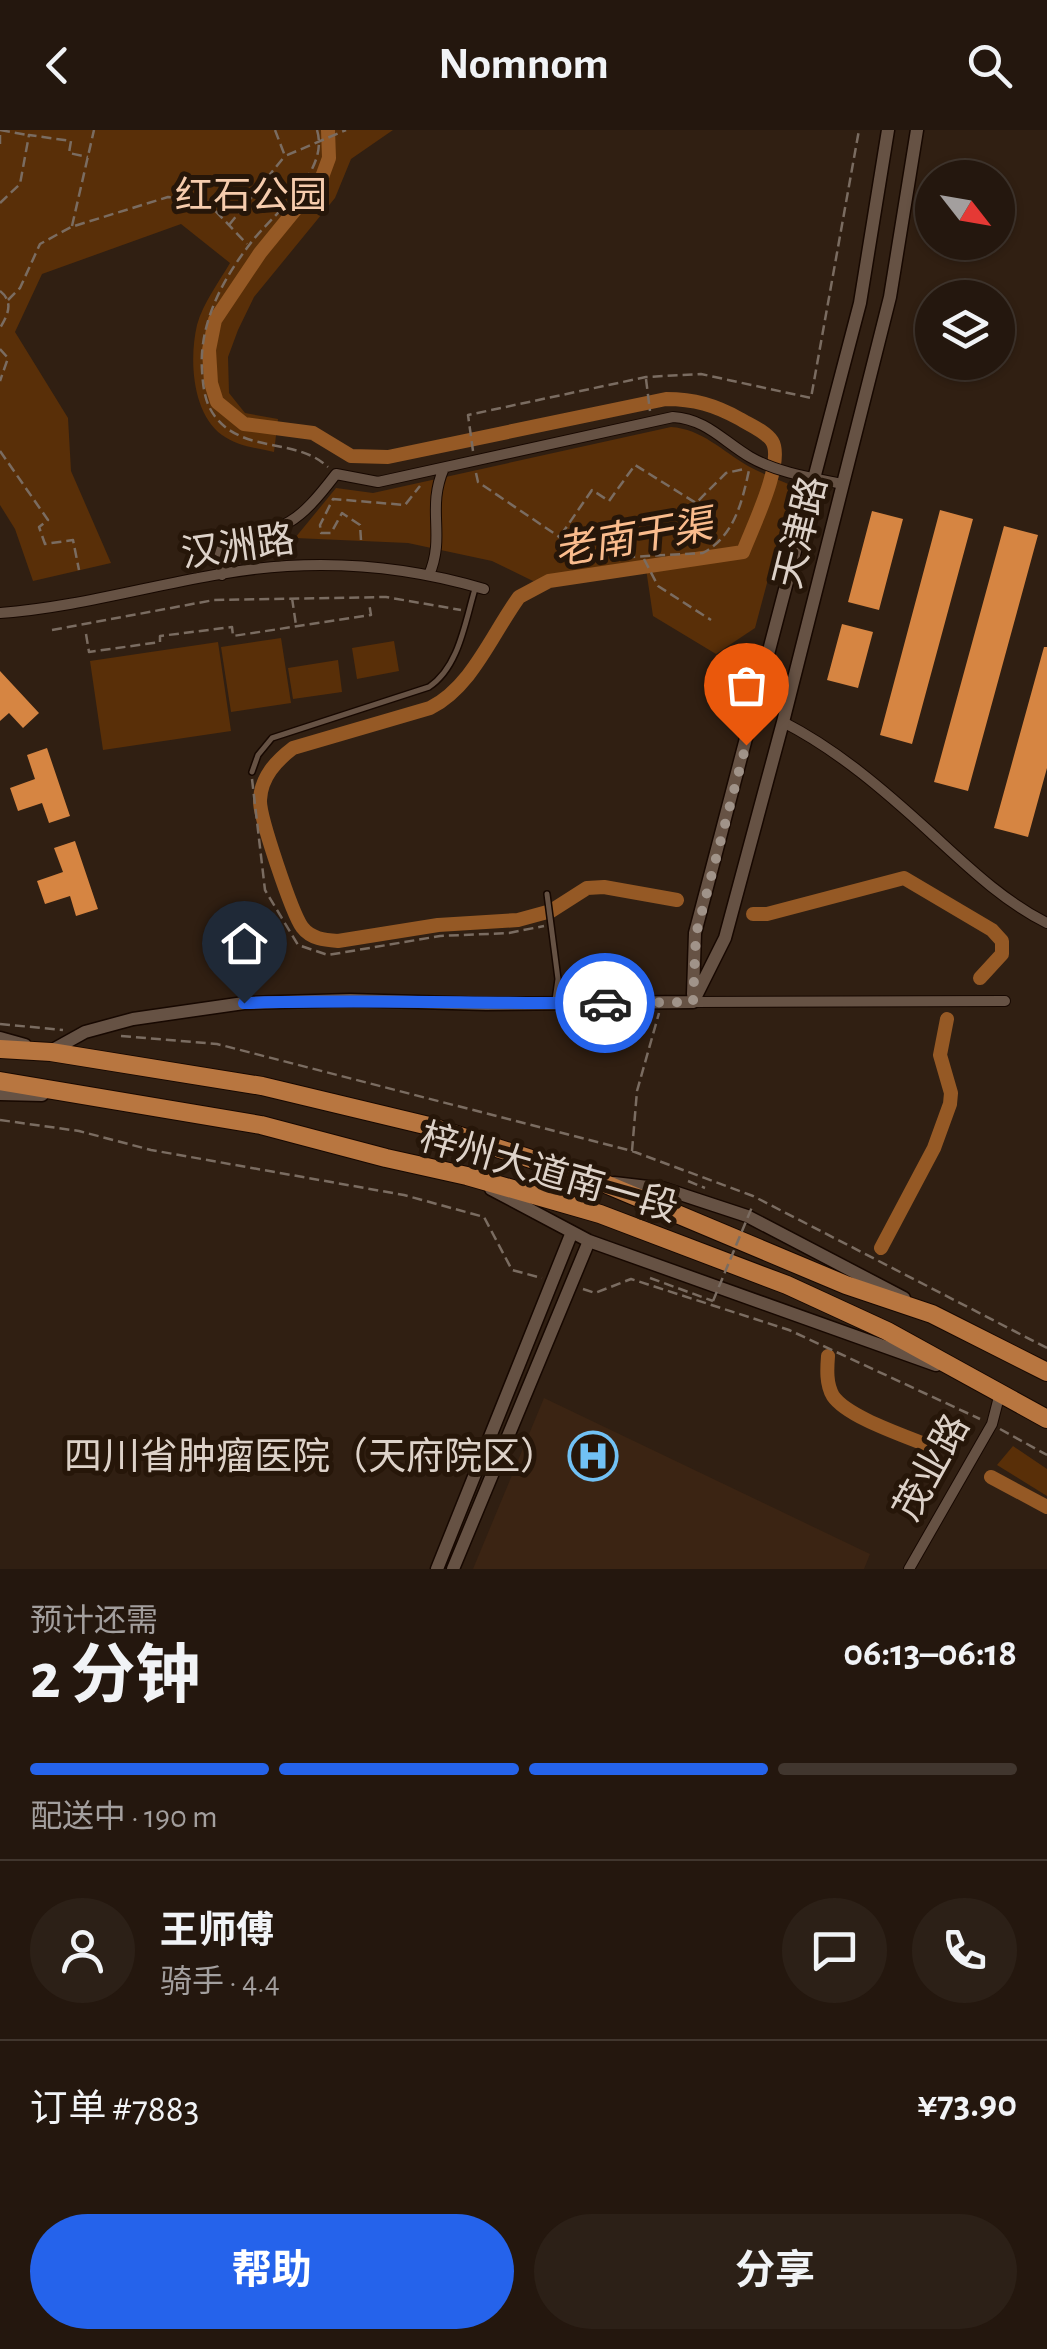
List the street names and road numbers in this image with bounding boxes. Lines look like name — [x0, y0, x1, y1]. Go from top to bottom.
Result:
street label: 天津路 — [768, 472, 834, 592]
street label: 汉洲路 — [179, 519, 297, 575]
street label: 梓州大道南一段 — [415, 1116, 682, 1229]
street label: 茂业路 — [887, 1408, 977, 1527]

